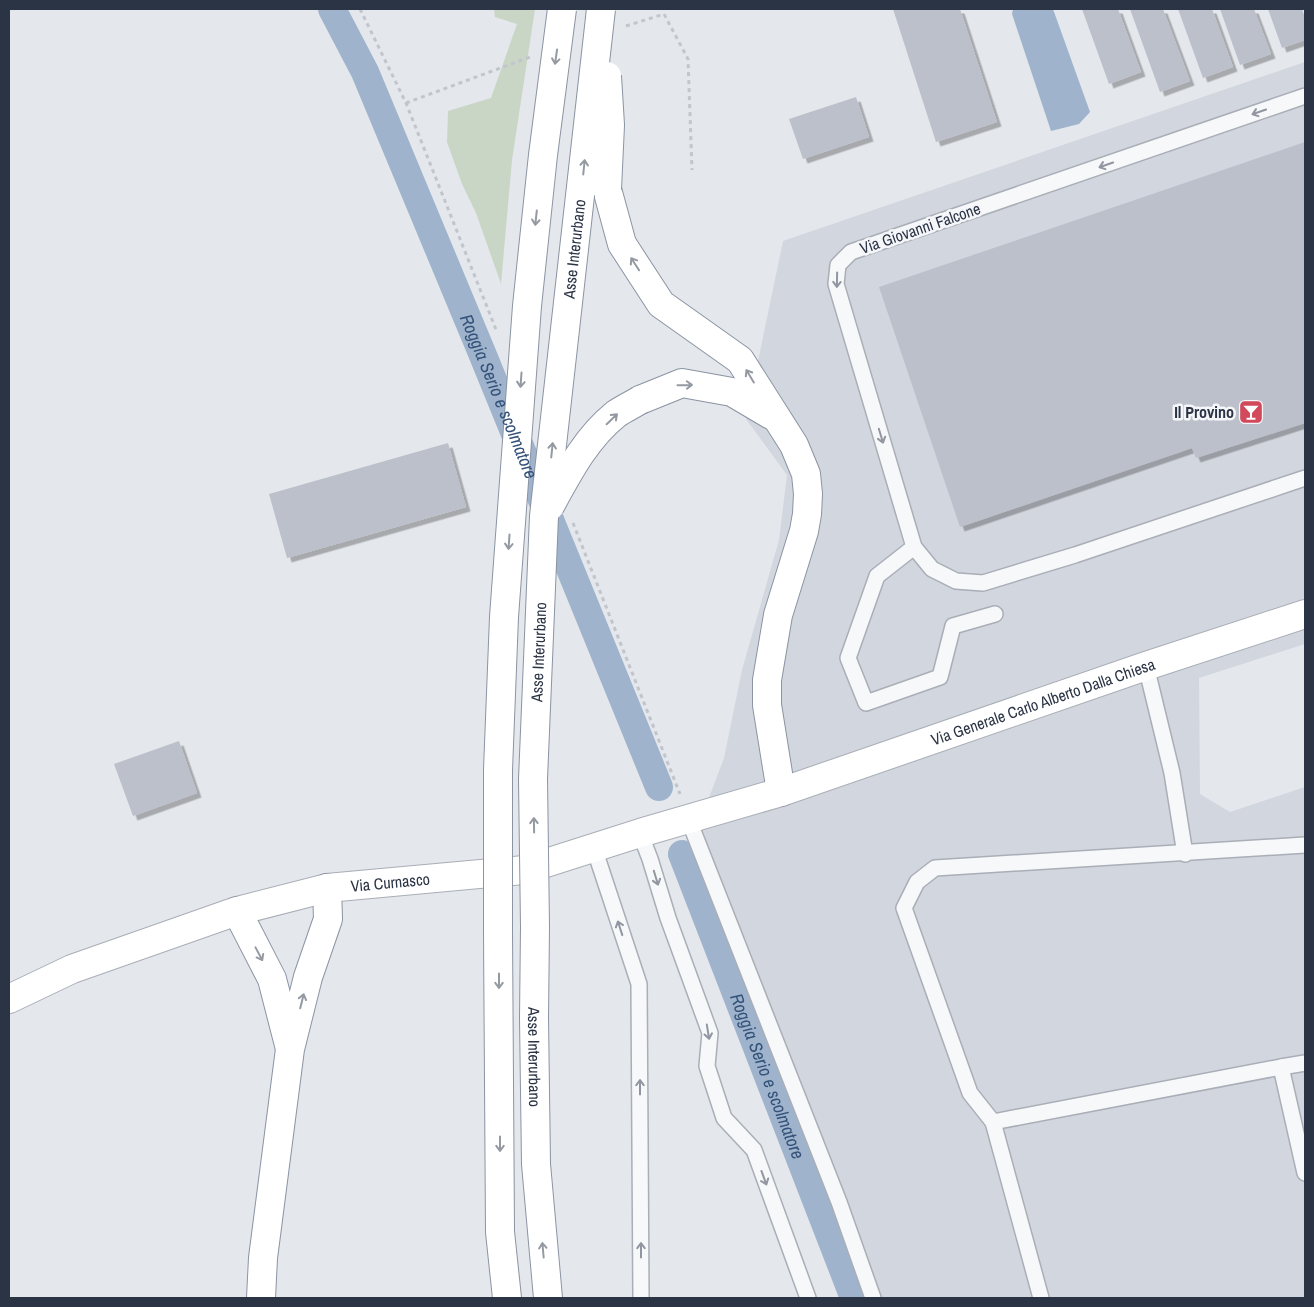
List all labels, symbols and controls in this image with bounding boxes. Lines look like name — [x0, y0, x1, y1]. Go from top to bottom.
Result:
one-way arrow — [551, 49, 561, 65]
one-way arrow — [1251, 107, 1267, 117]
one-way arrow — [579, 159, 589, 175]
one-way arrow — [1098, 160, 1114, 170]
street label: Via Giovanni Falcone — [857, 197, 983, 259]
street label: Asse Interurbano — [557, 198, 591, 301]
one-way arrow — [531, 210, 541, 226]
one-way arrow — [630, 258, 640, 272]
one-way arrow — [832, 272, 842, 288]
water label: Roggia Serio e scolmatore — [455, 310, 544, 482]
one-way arrow — [744, 369, 754, 383]
one-way arrow — [517, 372, 526, 388]
one-way arrow — [677, 380, 693, 390]
bar icon: Il Provino — [1238, 399, 1264, 425]
place label: Il Provino — [1174, 401, 1234, 423]
one-way arrow — [605, 413, 618, 425]
one-way arrow — [876, 428, 886, 444]
one-way arrow — [547, 442, 557, 458]
one-way arrow — [505, 534, 514, 550]
street label: Asse Interurbano — [525, 602, 551, 704]
street label: Via Generale Carlo Alberto Dalla Chiesa — [928, 653, 1158, 750]
one-way arrow — [529, 818, 539, 834]
street label: Via Curnasco — [350, 868, 431, 897]
one-way arrow — [652, 870, 662, 886]
one-way arrow — [615, 920, 625, 936]
one-way arrow — [254, 947, 264, 962]
one-way arrow — [494, 973, 503, 989]
water label: Roggia Serio e scolmatore — [725, 989, 811, 1162]
one-way arrow — [298, 994, 307, 1010]
street label: Asse Interurbano — [523, 1006, 546, 1107]
one-way arrow — [703, 1024, 713, 1040]
one-way arrow — [635, 1079, 645, 1096]
one-way arrow — [495, 1135, 505, 1151]
one-way arrow — [760, 1170, 769, 1185]
one-way arrow — [539, 1242, 548, 1258]
one-way arrow — [636, 1242, 646, 1258]

